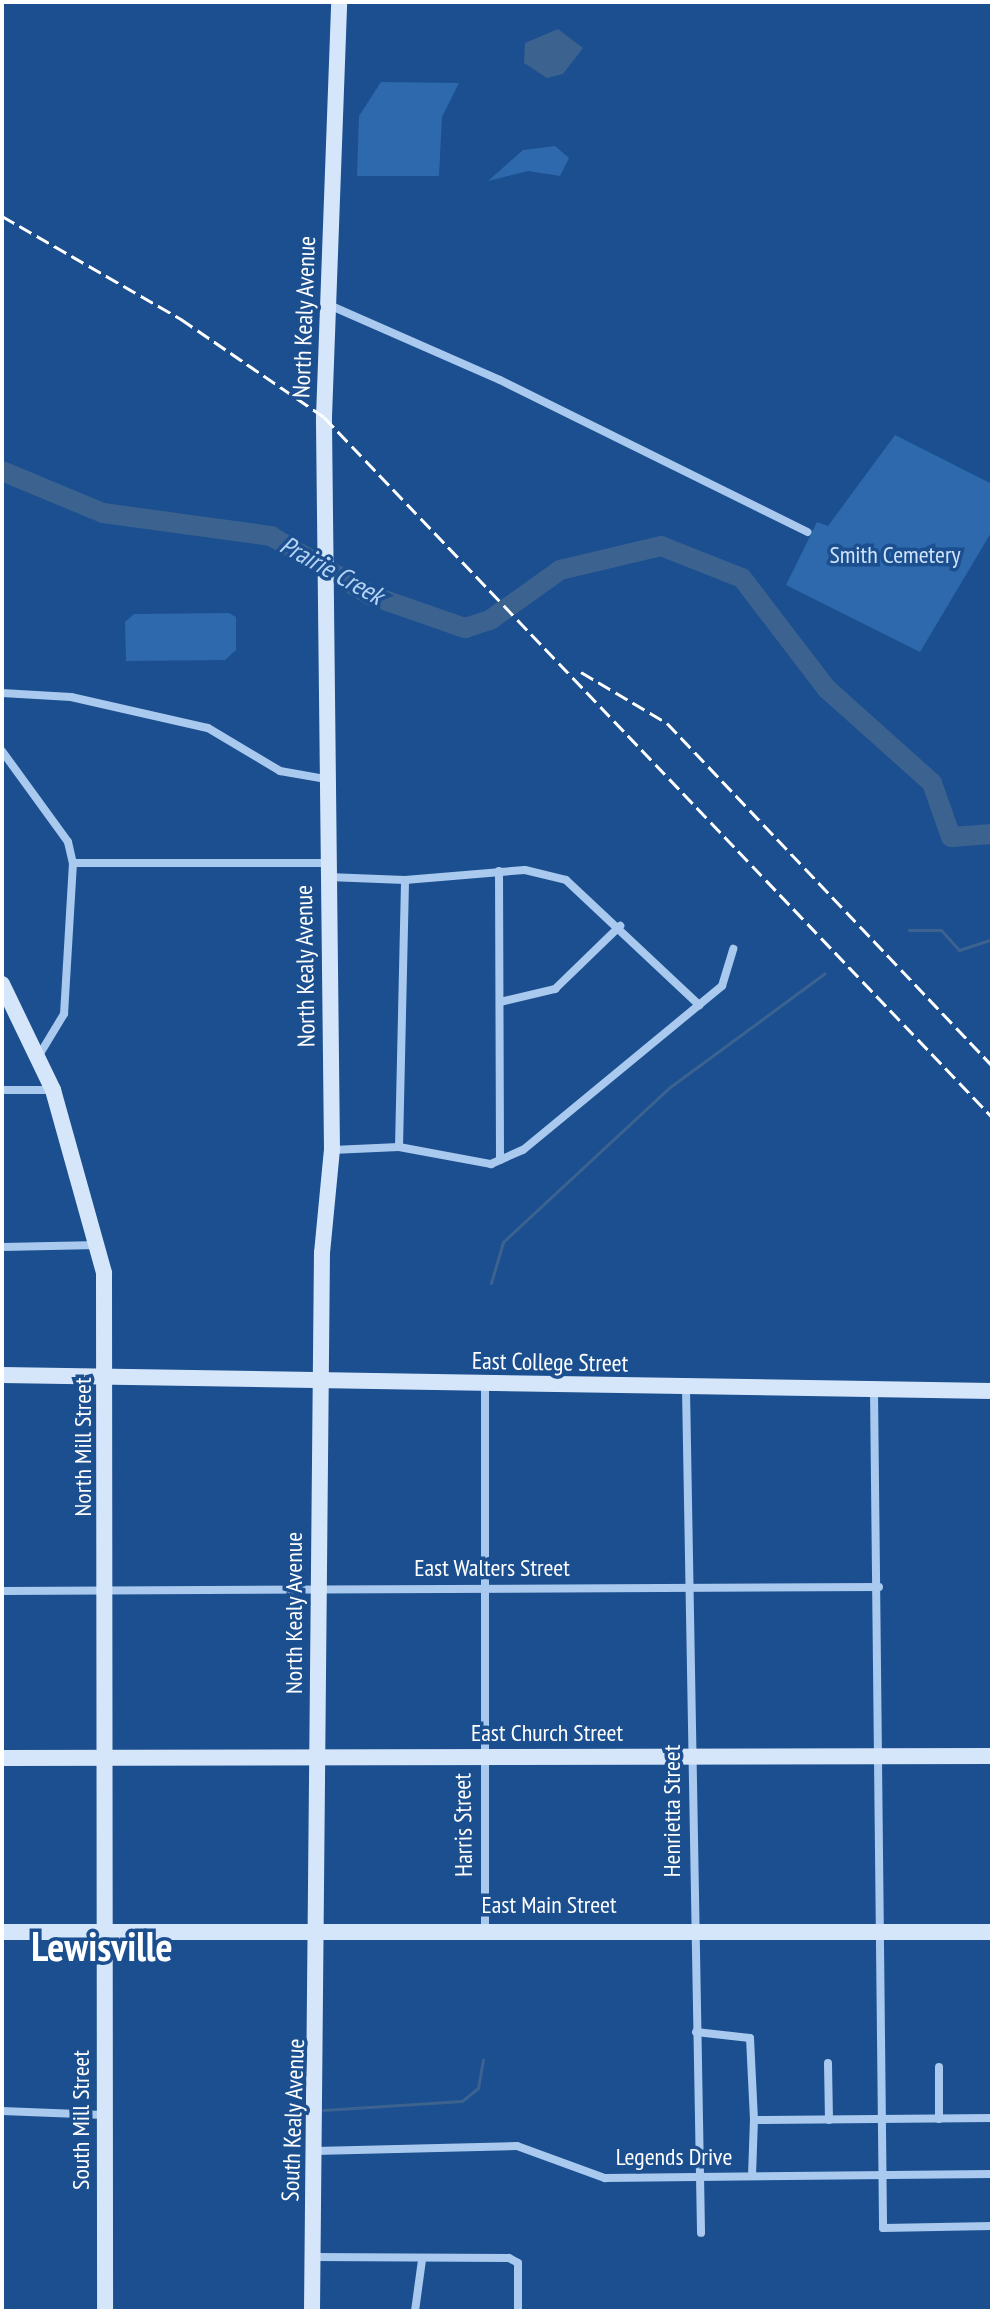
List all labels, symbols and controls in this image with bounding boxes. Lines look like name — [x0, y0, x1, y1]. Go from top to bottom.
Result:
street label: North Kealy Avenue — [287, 235, 321, 399]
water label: Prairie Creek — [275, 529, 389, 611]
park label: Smith Cemetery — [829, 541, 961, 569]
street label: North Kealy Avenue — [289, 884, 321, 1048]
street label: East College Street — [472, 1346, 628, 1378]
street label: North Mill Street — [69, 1377, 97, 1517]
street label: North Kealy Avenue — [280, 1531, 308, 1695]
street label: East Walters Street — [414, 1554, 570, 1582]
street label: East Church Street — [471, 1719, 623, 1747]
street label: Henrietta Street — [658, 1745, 686, 1877]
street label: Harris Street — [448, 1773, 478, 1877]
street label: East Main Street — [481, 1891, 617, 1919]
district label: Lewisville — [31, 1922, 173, 1970]
street label: South Kealy Avenue — [276, 2037, 310, 2203]
street label: South Mill Street — [67, 2050, 95, 2190]
street label: Legends Drive — [616, 2143, 732, 2171]

